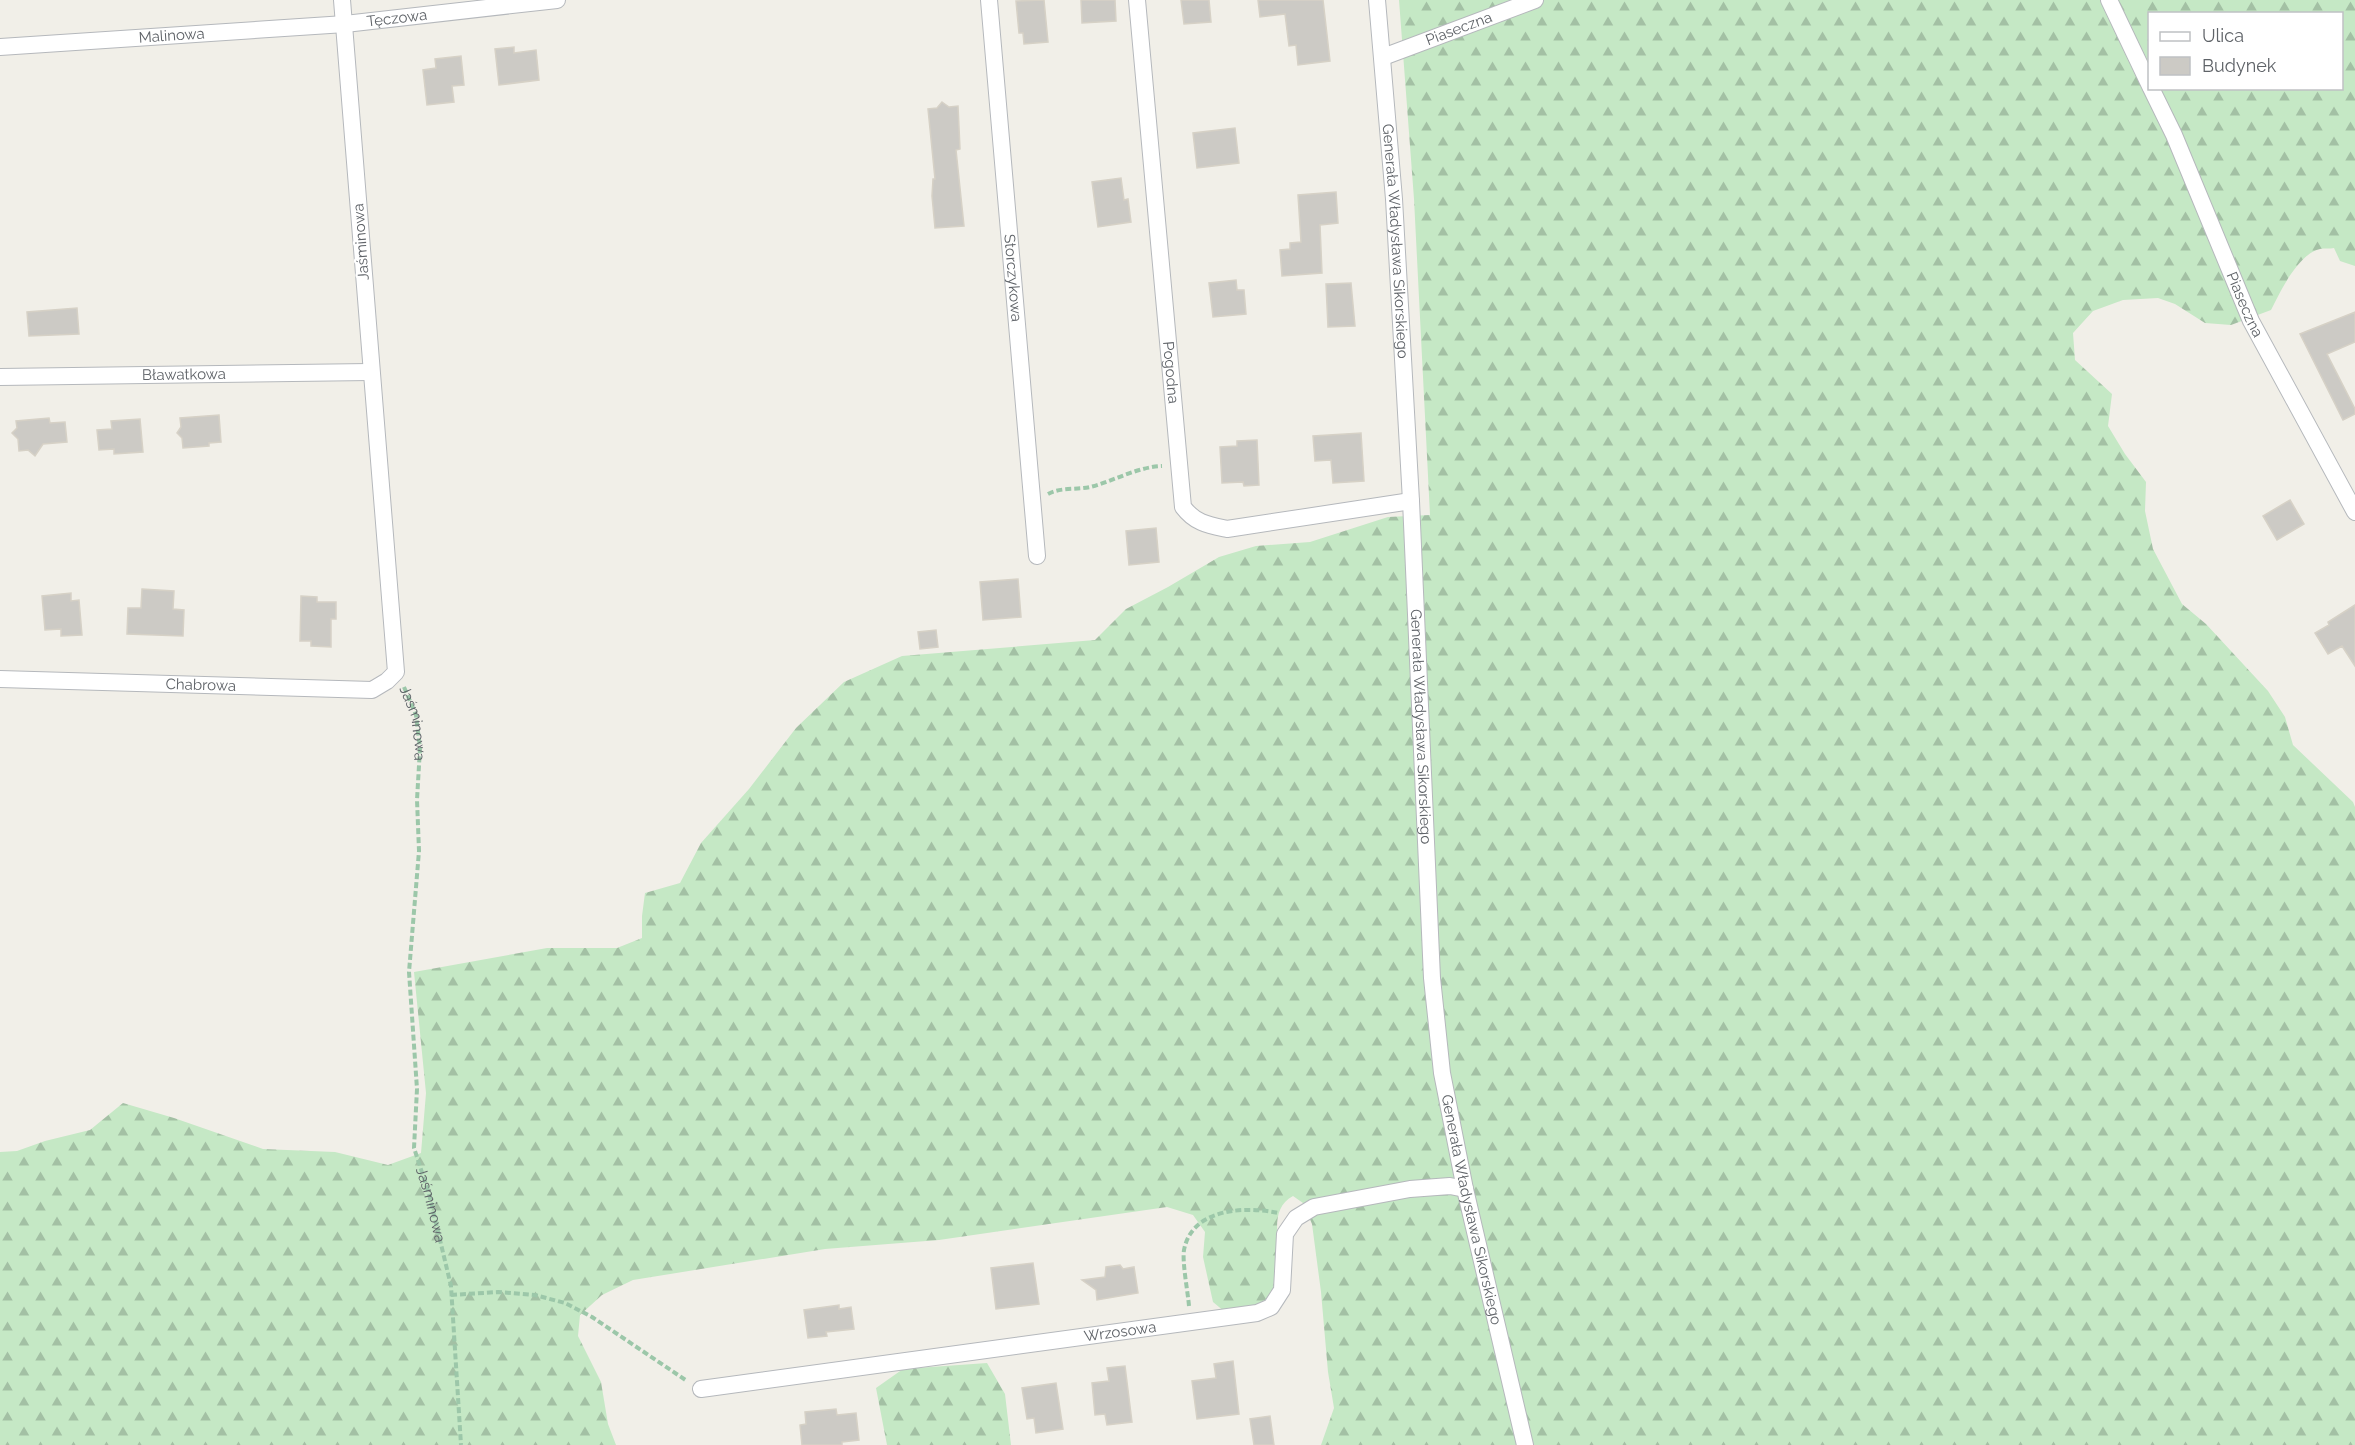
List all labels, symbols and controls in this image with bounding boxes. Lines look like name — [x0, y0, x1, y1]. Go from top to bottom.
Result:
street label: Tęczowa — [366, 6, 428, 30]
street label: Piaseczna — [1423, 8, 1495, 49]
legend — [2148, 12, 2343, 90]
street label: Malinowa — [138, 24, 205, 47]
text: Ulica — [2202, 25, 2244, 46]
text: Budynek — [2202, 55, 2277, 76]
street label: Generała Władysława Sikorskiego — [1379, 123, 1412, 359]
street label: Jaśminowa — [349, 203, 373, 281]
street label: Storczykowa — [1000, 233, 1026, 323]
street label: Piaseczna — [2223, 269, 2267, 340]
street label: Pogodna — [1159, 340, 1183, 404]
street label: Bławatkowa — [142, 365, 226, 384]
street label: Generała Władysława Sikorskiego — [1407, 609, 1435, 845]
street label: Chabrowa — [165, 675, 236, 695]
street label: Jaśminowa — [395, 683, 430, 761]
street label: Generała Władysława Sikorskiego — [1437, 1093, 1506, 1327]
street label: Jaśminowa — [412, 1165, 449, 1244]
street label: Wrzosowa — [1083, 1318, 1157, 1346]

